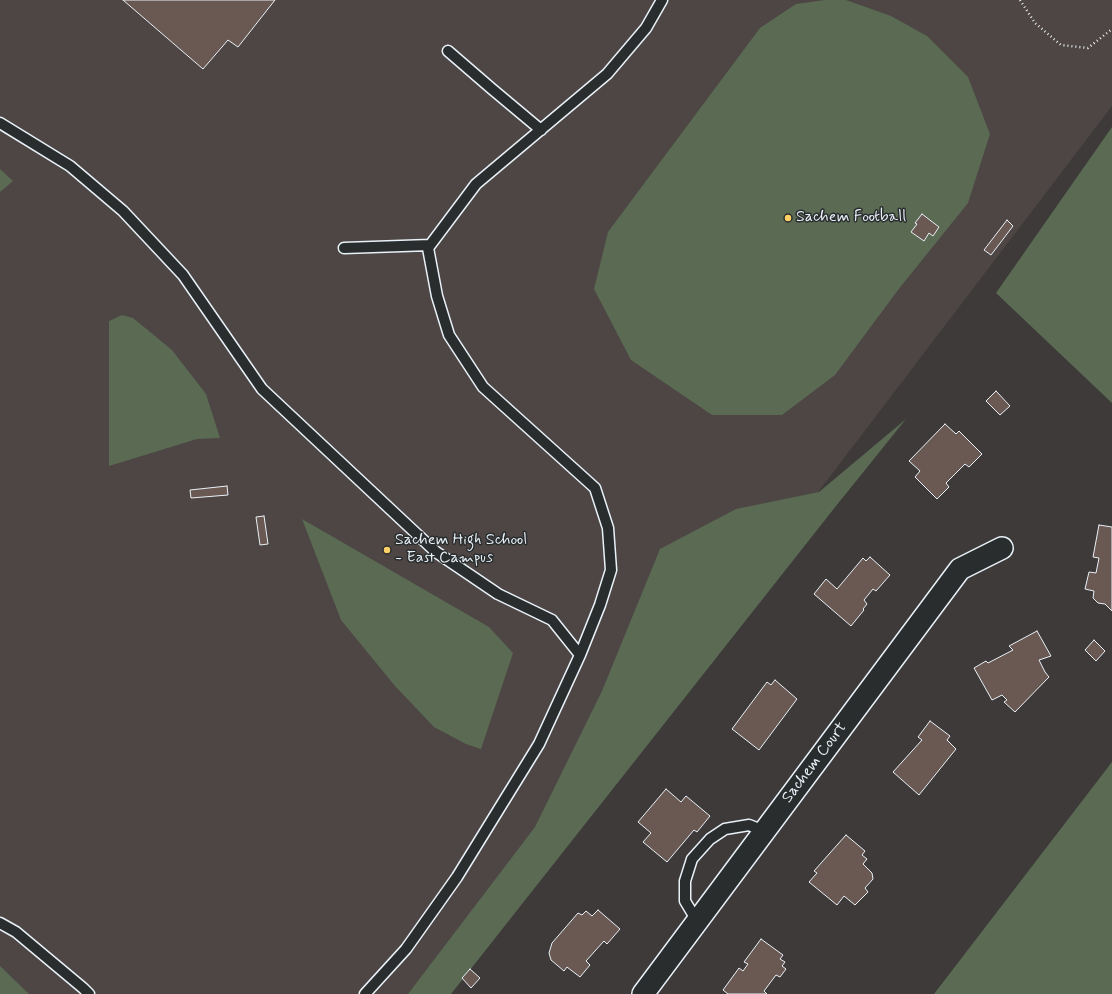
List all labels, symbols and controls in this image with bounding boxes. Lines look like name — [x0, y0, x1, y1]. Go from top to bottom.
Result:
place label: Sachem Football — [796, 208, 906, 228]
marker: Sachem Football — [783, 213, 793, 223]
place label: Sachem High School - East Campus — [395, 531, 527, 569]
marker: Sachem High School - East Campus — [382, 545, 392, 555]
street label: Sachem Court — [778, 719, 852, 807]

